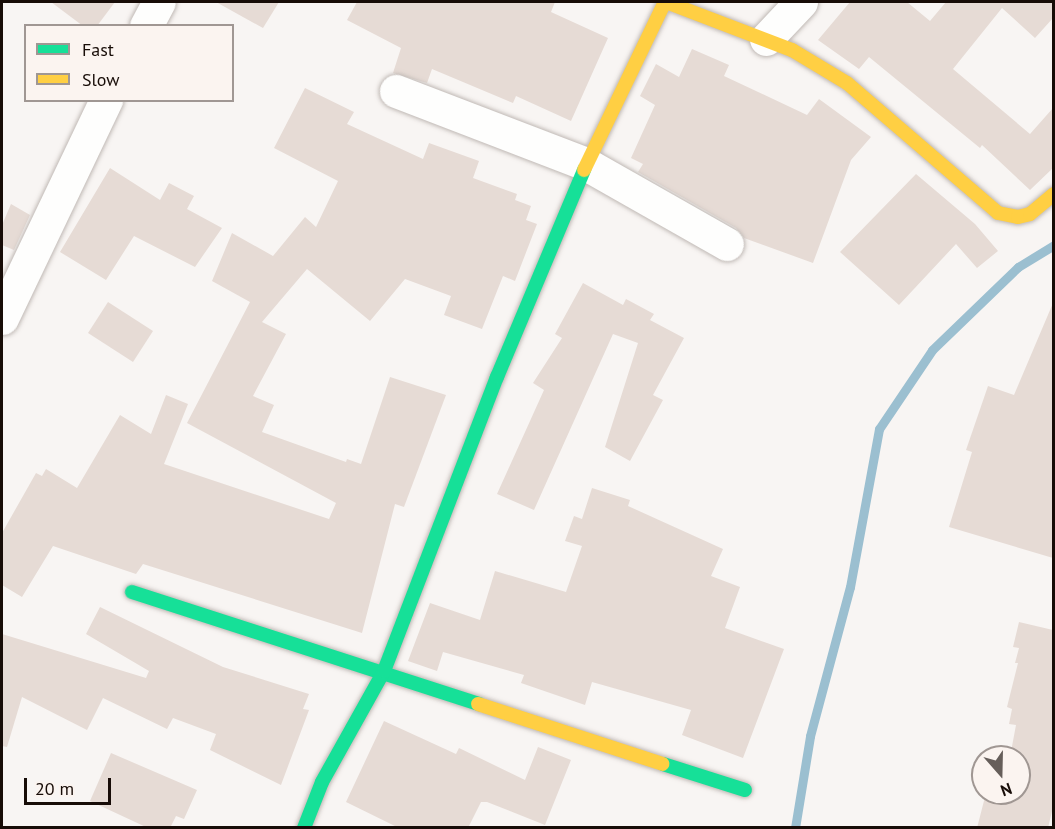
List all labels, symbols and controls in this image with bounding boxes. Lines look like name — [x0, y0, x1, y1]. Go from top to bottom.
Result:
legend — [24, 24, 234, 102]
text: Fast — [82, 38, 114, 61]
text: Slow — [82, 68, 120, 91]
north arrow — [971, 745, 1031, 805]
scale bar — [27, 766, 114, 804]
text: 20 m — [35, 777, 74, 800]
text: N — [998, 779, 1015, 801]

